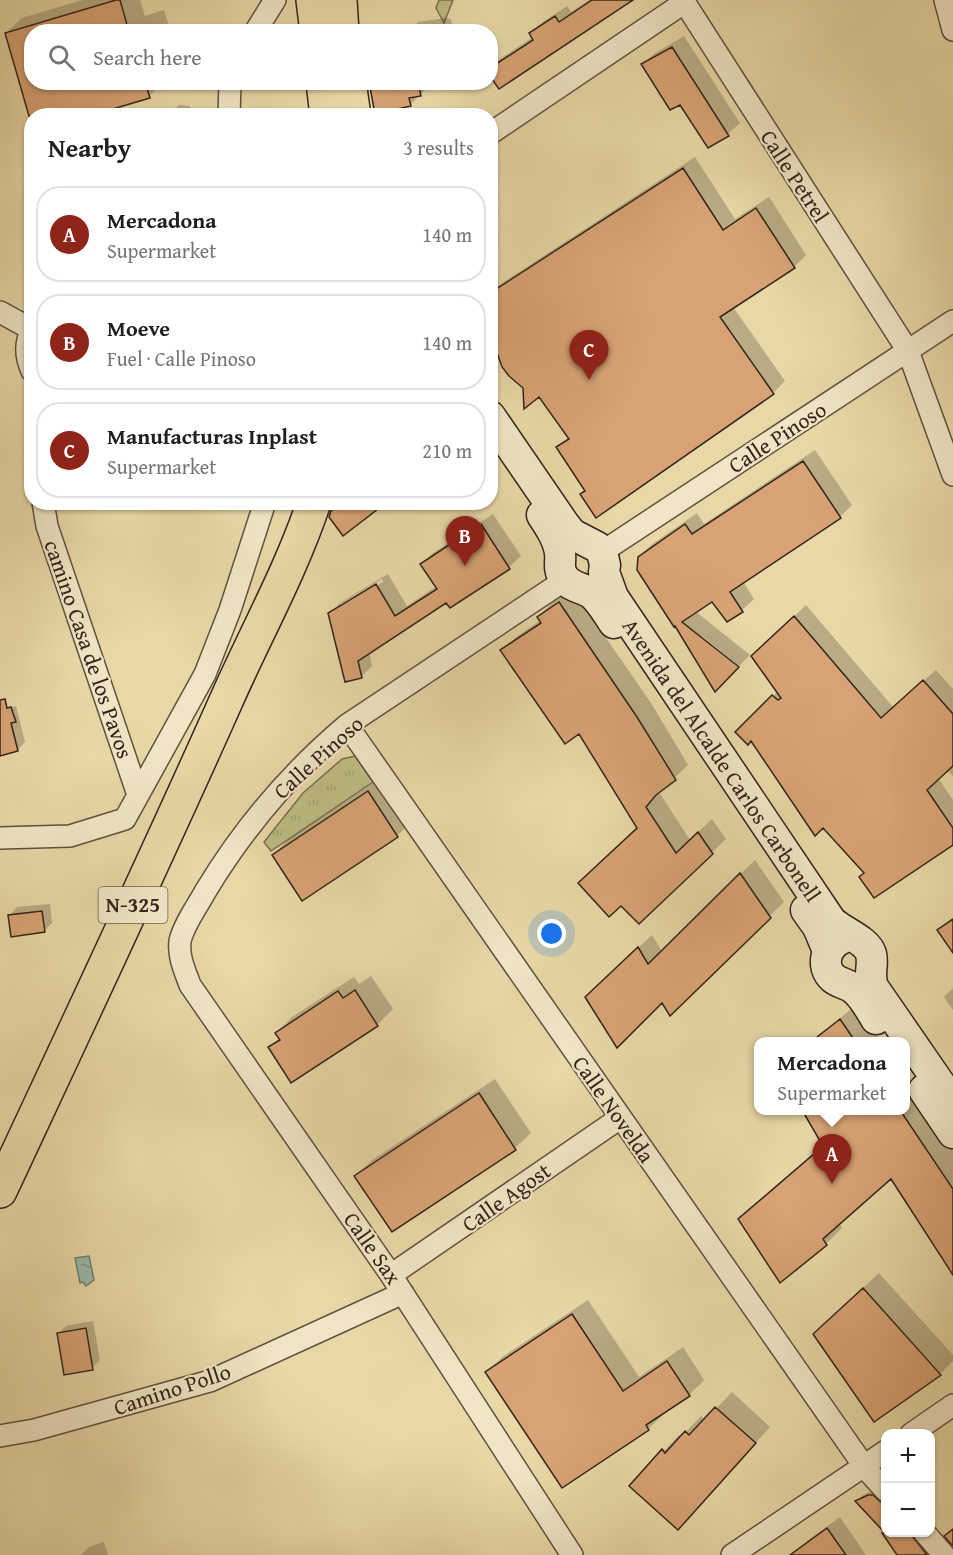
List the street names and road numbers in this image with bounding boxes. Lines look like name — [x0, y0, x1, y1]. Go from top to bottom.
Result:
street label: Calle Petrel — [753, 123, 837, 229]
street label: Calle Pinoso — [722, 393, 832, 481]
street label: camino Casa de los Pavos — [37, 535, 141, 763]
street label: Avenida del Alcalde Carlos Carbonell — [615, 612, 829, 908]
street label: Calle Pinoso — [266, 708, 370, 806]
road number: N-325 — [98, 887, 168, 923]
street label: Calle Novelda — [565, 1049, 663, 1170]
street label: Calle Agost — [455, 1155, 557, 1239]
street label: Calle Sax — [336, 1205, 410, 1291]
street label: Camino Pollo — [109, 1355, 235, 1423]

